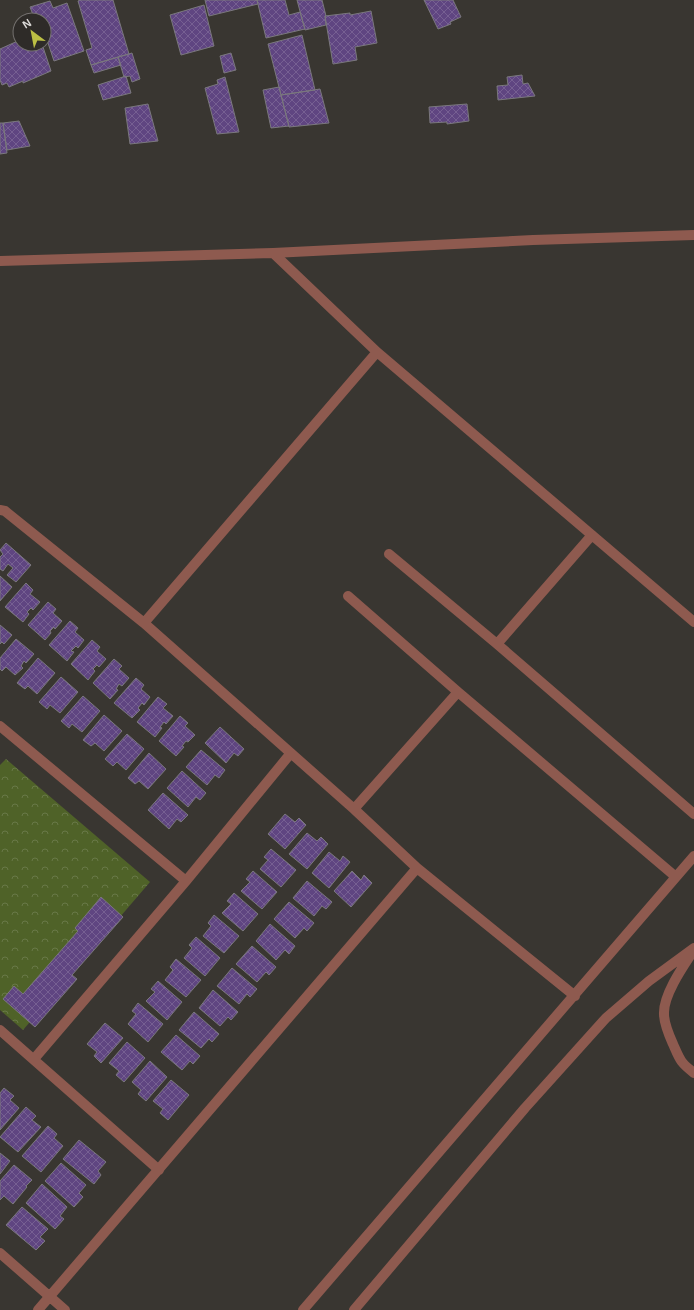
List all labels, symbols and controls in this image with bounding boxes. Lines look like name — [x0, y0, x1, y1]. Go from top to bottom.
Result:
north arrow — [12, 12, 52, 52]
text: N — [20, 16, 33, 31]

